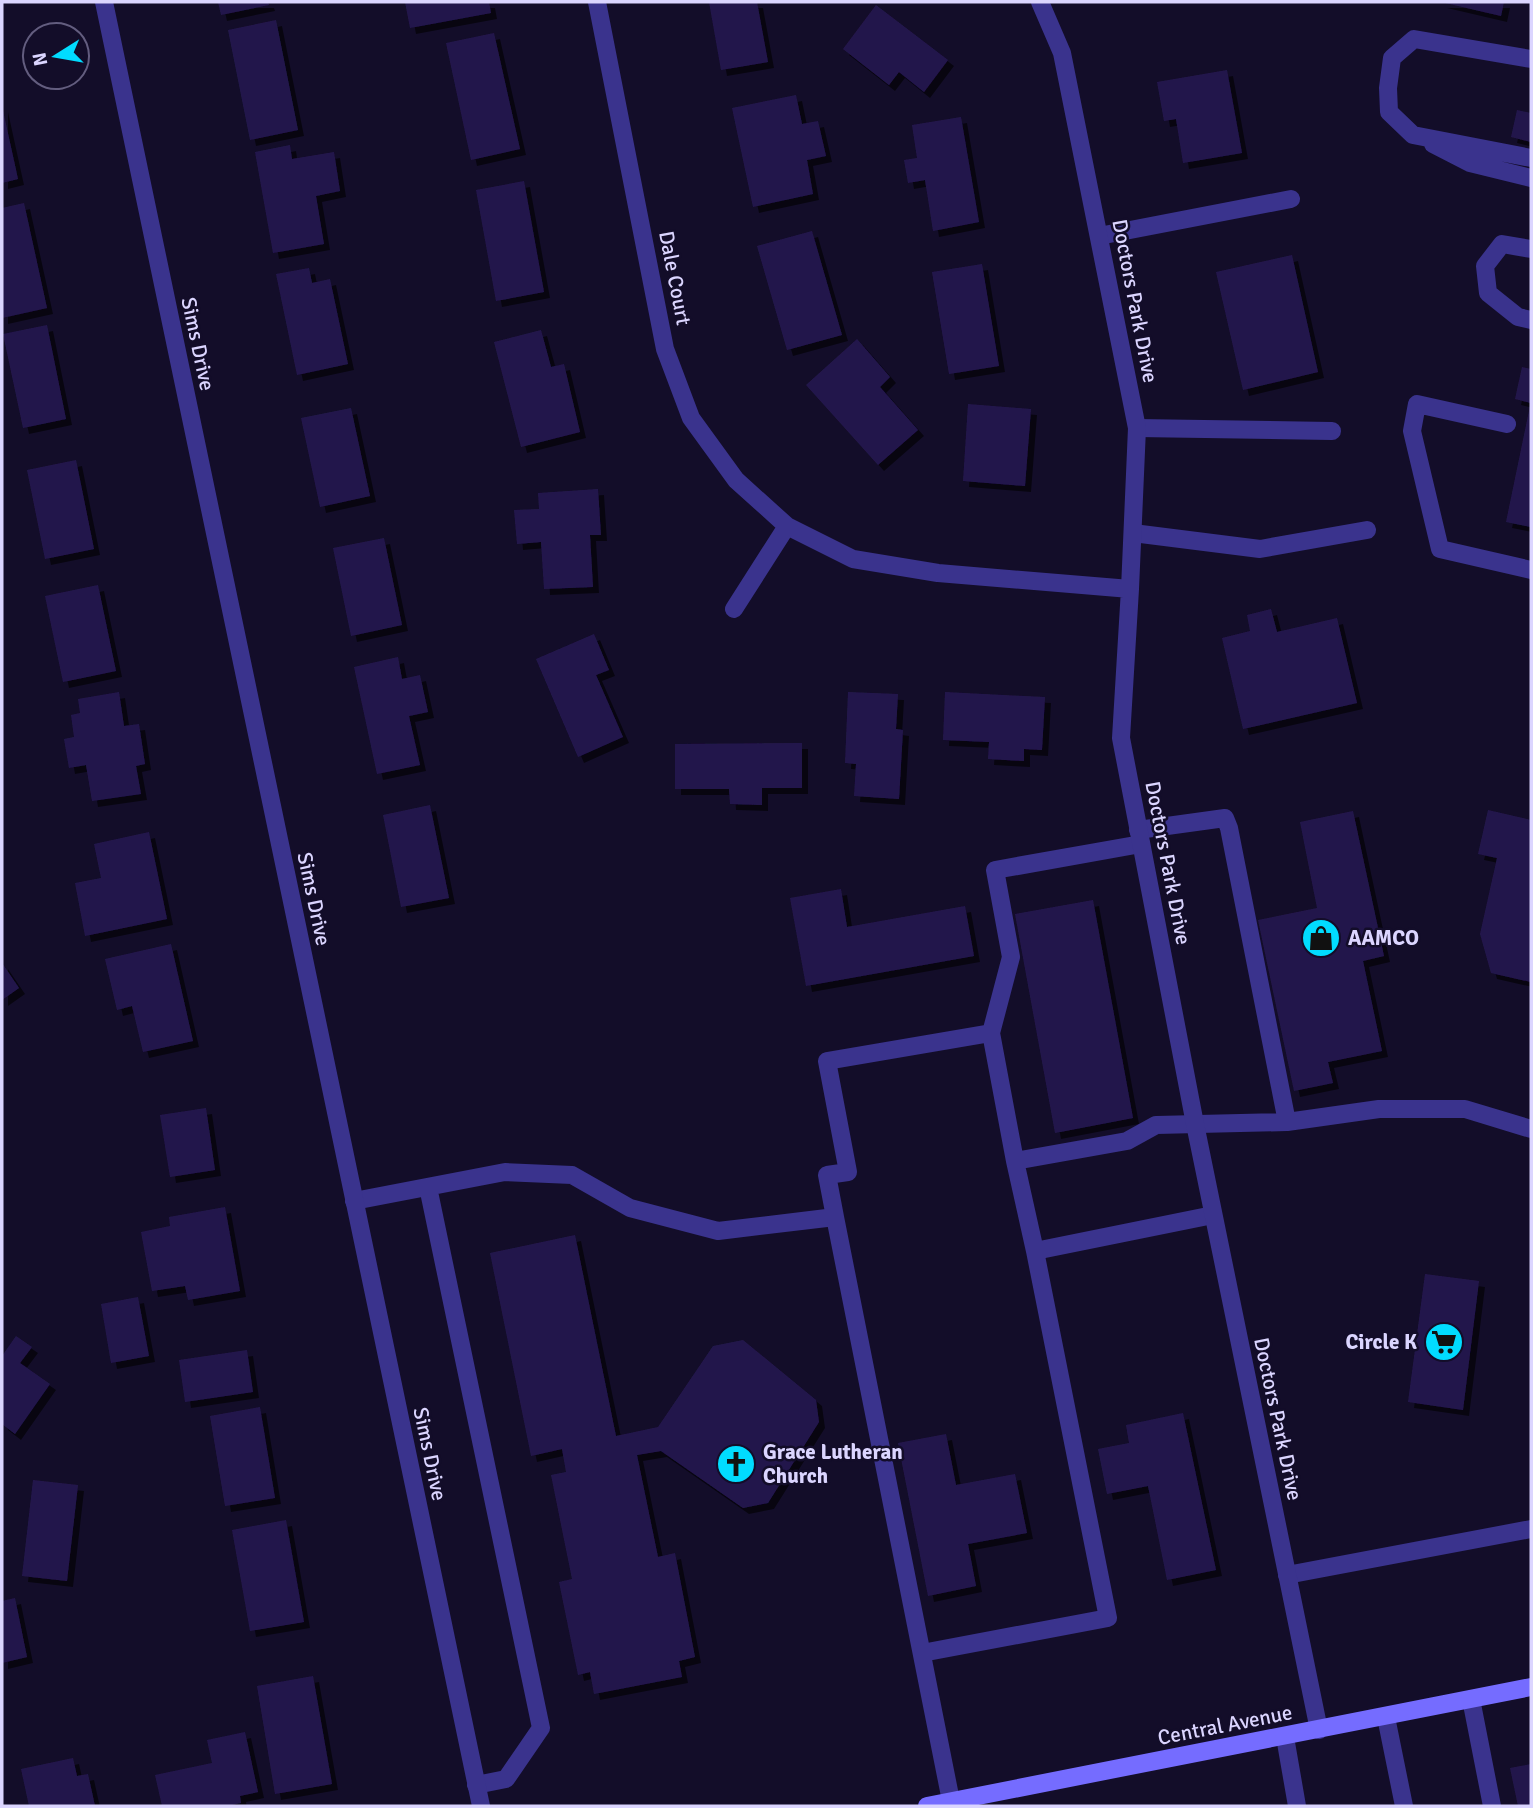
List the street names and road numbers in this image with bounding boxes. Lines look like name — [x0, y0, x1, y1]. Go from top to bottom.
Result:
street label: Doctors Park Drive — [1106, 217, 1164, 385]
street label: Dale Court — [653, 229, 697, 327]
street label: Sims Drive — [175, 295, 221, 393]
street label: Doctors Park Drive — [1139, 779, 1197, 947]
street label: Sims Drive — [291, 850, 337, 948]
street label: Doctors Park Drive — [1248, 1335, 1308, 1503]
street label: Sims Drive — [407, 1405, 453, 1503]
street label: Central Avenue — [1156, 1699, 1294, 1751]

